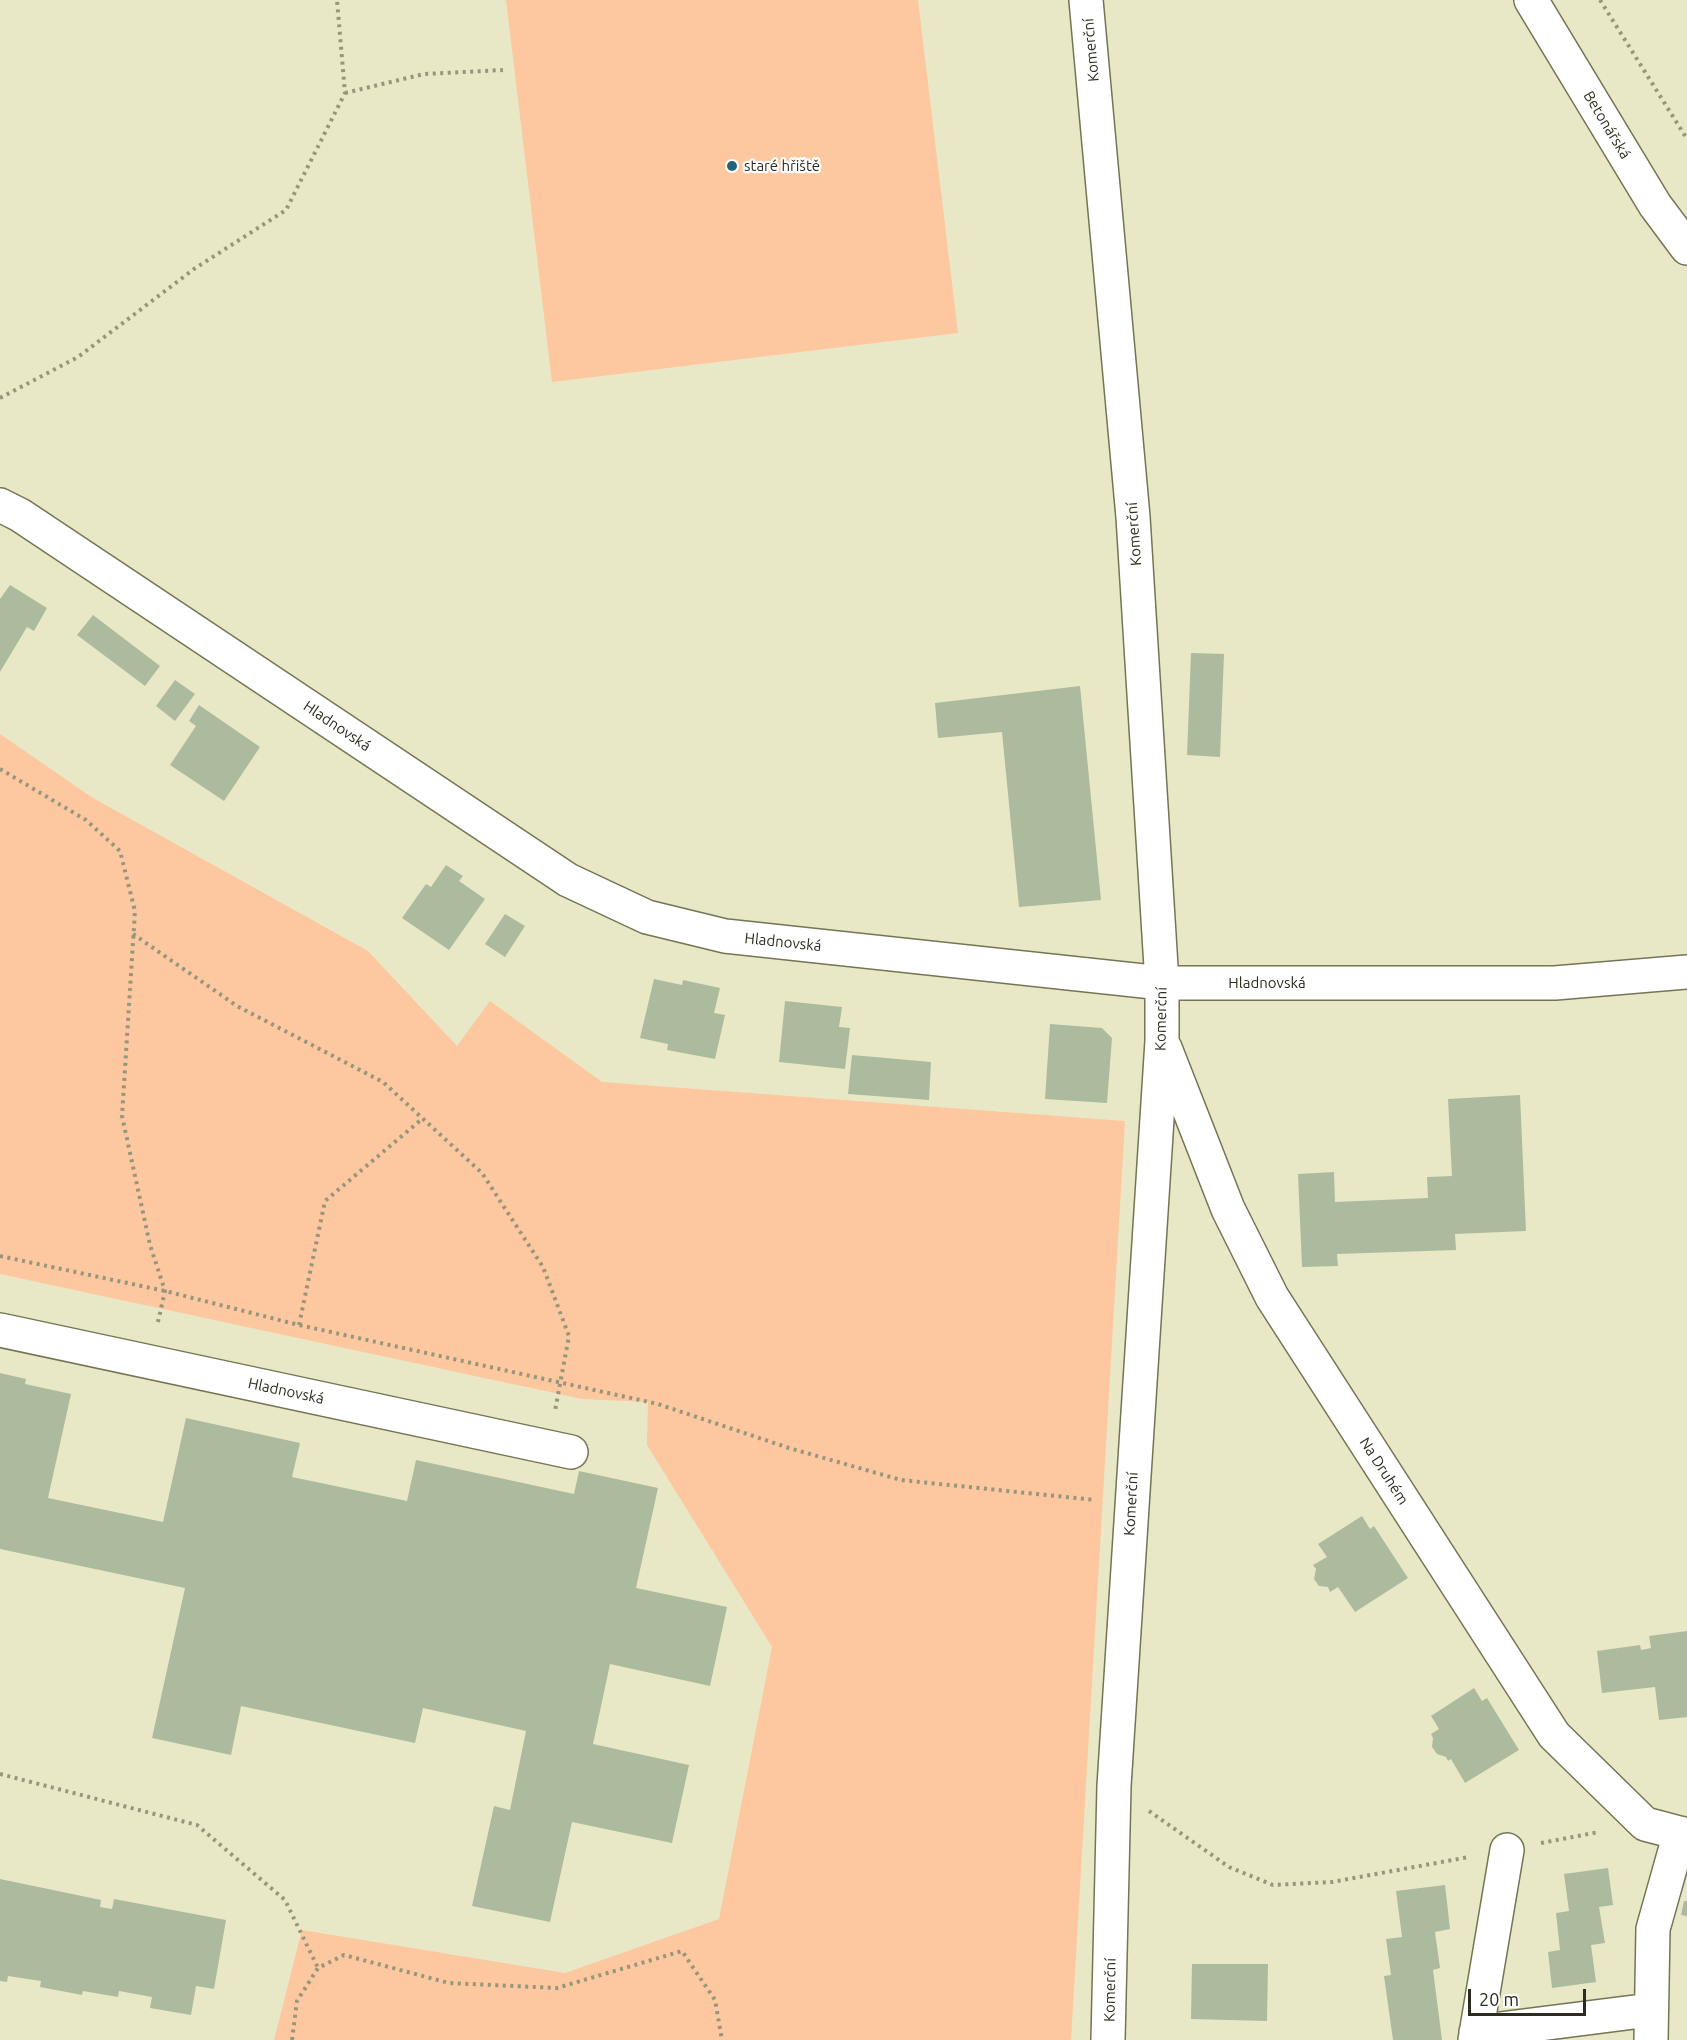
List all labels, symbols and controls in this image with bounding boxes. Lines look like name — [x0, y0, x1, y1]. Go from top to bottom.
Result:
street label: Komerční — [1079, 17, 1103, 83]
street label: Betonářská — [1580, 88, 1634, 162]
place label: staré hřiště — [744, 157, 820, 175]
marker: staré hřiště — [725, 159, 739, 173]
street label: Komerční — [1123, 502, 1145, 566]
street label: Hladnovská — [300, 697, 374, 755]
street label: Hladnovská — [744, 929, 822, 955]
street label: Hladnovská — [1228, 974, 1306, 992]
street label: Komerční — [1151, 987, 1171, 1051]
street label: Hladnovská — [246, 1374, 326, 1408]
street label: Na Druhém — [1356, 1434, 1412, 1508]
street label: Komerční — [1120, 1472, 1142, 1536]
street label: Komerční — [1100, 1958, 1120, 2022]
scale bar — [1471, 1977, 1590, 2015]
text: 20 m — [1479, 1989, 1519, 2009]

